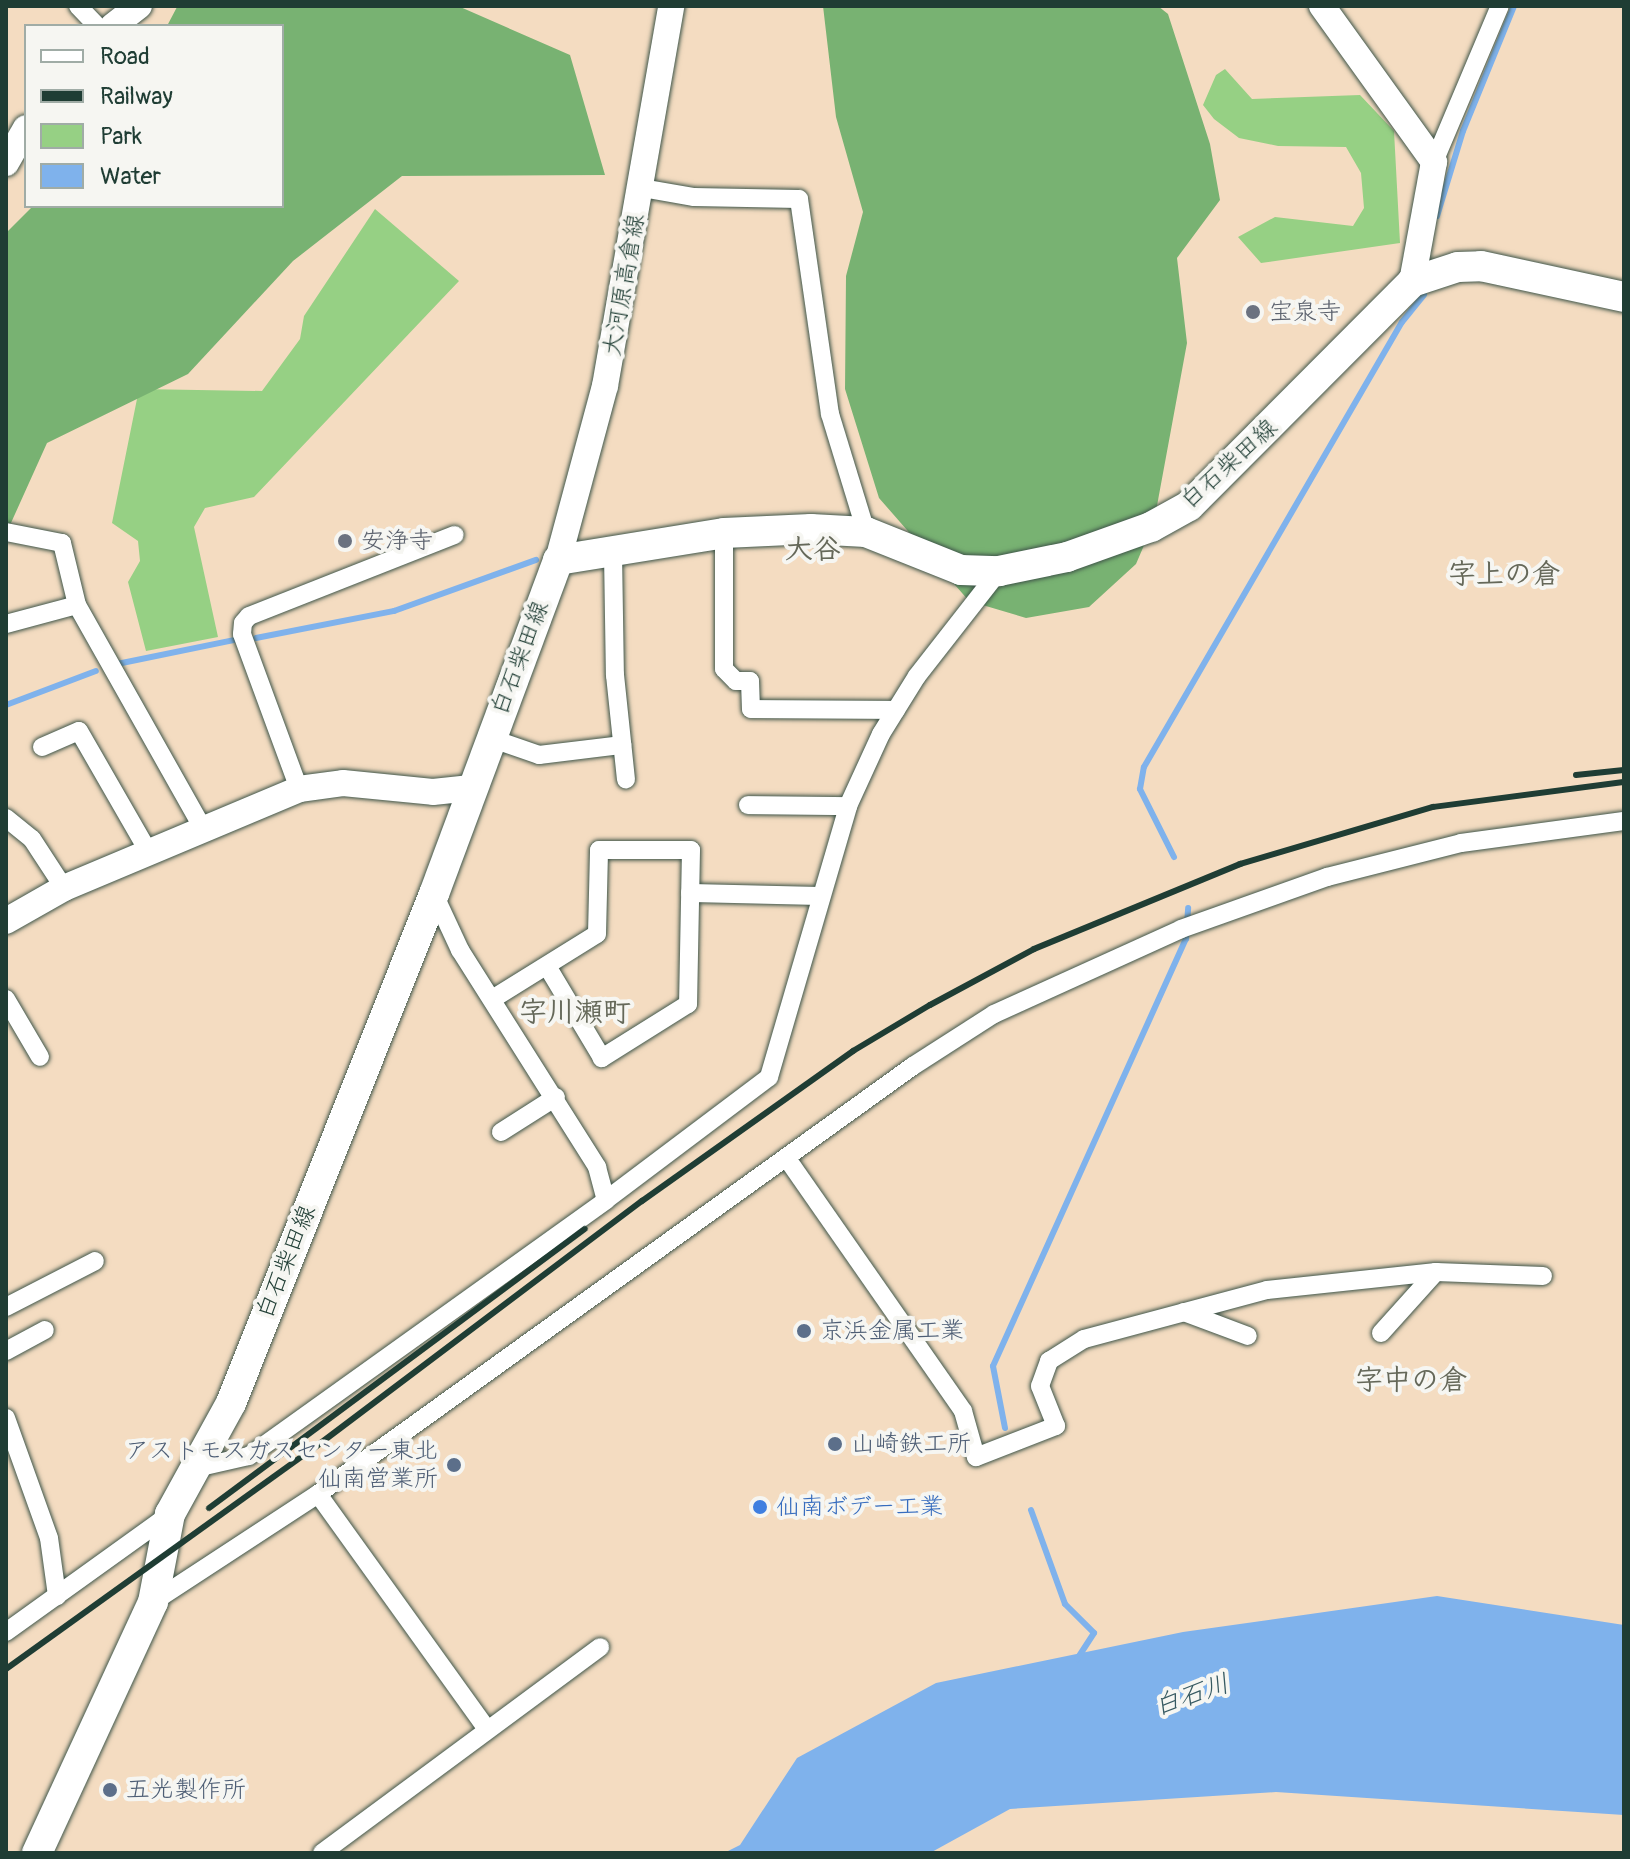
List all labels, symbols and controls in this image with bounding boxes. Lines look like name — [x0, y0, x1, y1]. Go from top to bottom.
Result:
legend — [24, 24, 284, 208]
text: Road — [100, 42, 150, 71]
text: Railway — [100, 82, 173, 111]
text: Park — [100, 122, 142, 151]
text: Water — [100, 162, 161, 191]
street label: 大河原高倉線 — [597, 212, 651, 358]
place label: 宝泉寺 — [1269, 298, 1341, 326]
marker: 宝泉寺 — [1244, 303, 1262, 321]
street label: 白石柴田線 — [1175, 413, 1283, 515]
place label: 安浄寺 — [361, 527, 433, 555]
marker: 安浄寺 — [336, 532, 354, 550]
district label: 大谷 — [785, 533, 841, 567]
district label: 字上の倉 — [1448, 558, 1560, 592]
street label: 白石柴田線 — [485, 597, 555, 719]
district label: 字川瀬町 — [519, 996, 631, 1030]
street label: 白石柴田線 — [250, 1201, 322, 1323]
place label: 京浜金属工業 — [820, 1317, 964, 1345]
marker: 京浜金属工業 — [795, 1322, 813, 1340]
district label: 字中の倉 — [1355, 1364, 1467, 1398]
place label: 山崎鉄工所 — [851, 1430, 971, 1458]
marker: 山崎鉄工所 — [826, 1435, 844, 1453]
place label: アストモスガスセンター東北 仙南営業所 — [126, 1437, 438, 1493]
marker: アストモスガスセンター東北 仙南営業所 — [445, 1456, 463, 1474]
place label: 仙南ボデー工業 — [776, 1493, 944, 1521]
marker: 仙南ボデー工業 — [751, 1498, 769, 1516]
water label: 白石川 — [1150, 1669, 1234, 1723]
place label: 五光製作所 — [126, 1776, 246, 1804]
marker: 五光製作所 — [101, 1781, 119, 1799]

